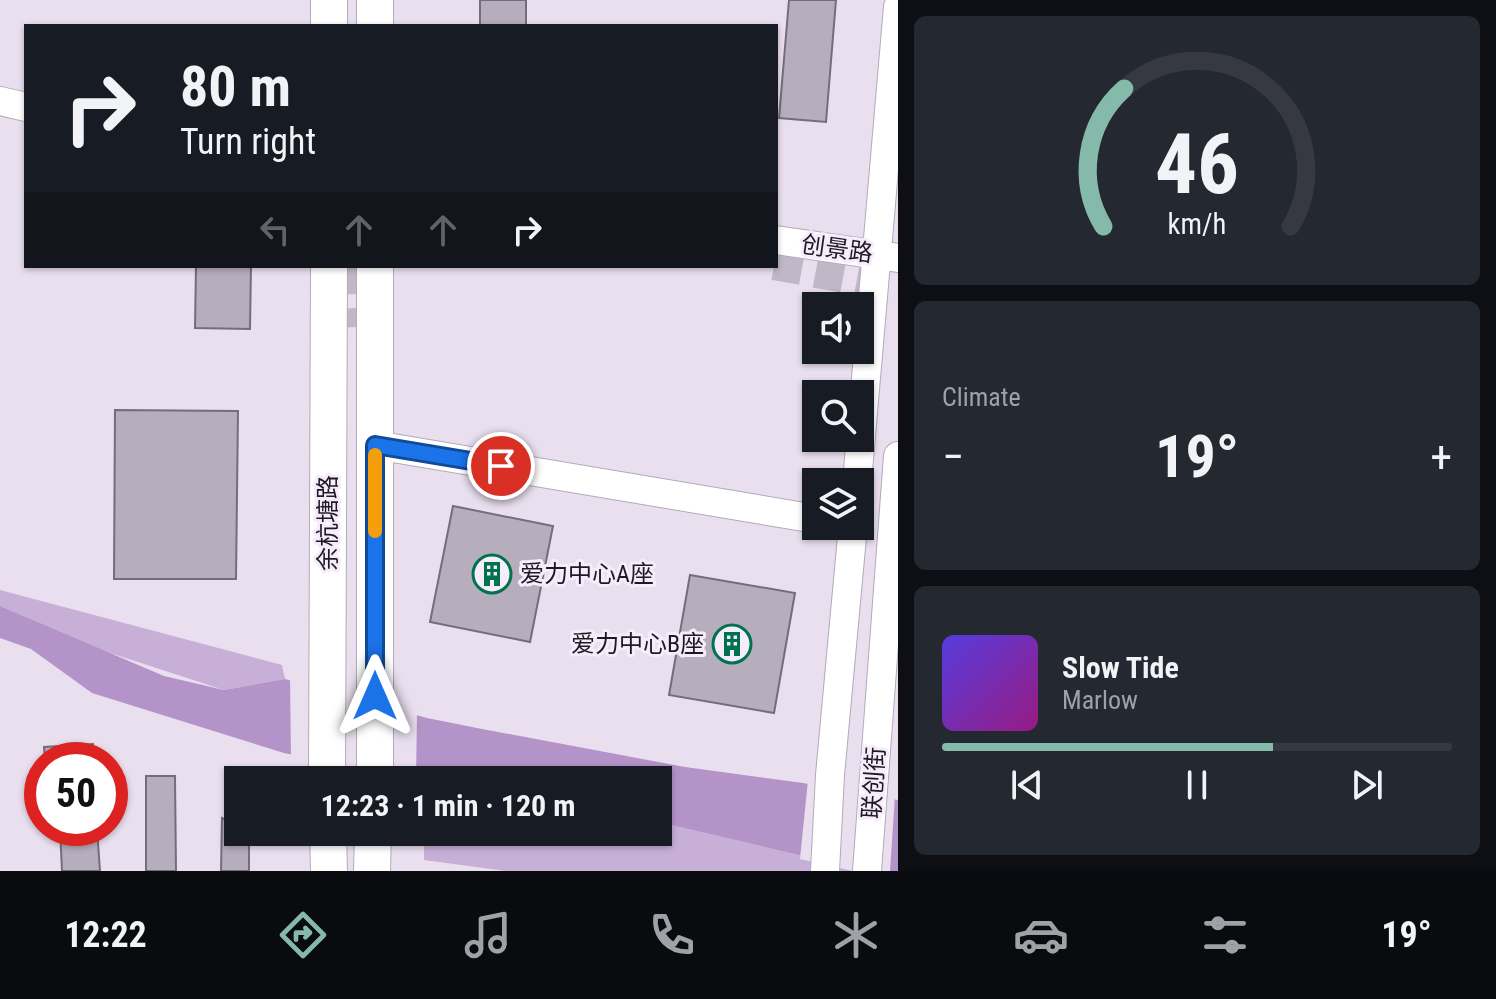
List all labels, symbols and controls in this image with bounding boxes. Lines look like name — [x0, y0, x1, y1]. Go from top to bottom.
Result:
text: 80 m — [180, 54, 291, 120]
icon: right — [48, 56, 152, 160]
text: 46 — [1155, 115, 1239, 212]
text: Turn right — [180, 121, 316, 163]
text: km/h — [1168, 207, 1226, 241]
icon: left — [253, 208, 297, 252]
icon: ahead — [337, 208, 381, 252]
icon: ahead — [421, 208, 465, 252]
icon: right — [505, 208, 549, 252]
street label: 创景路 — [799, 230, 875, 268]
map controls — [802, 292, 874, 540]
button: sound — [802, 292, 874, 364]
button: search — [802, 380, 874, 452]
text: Climate — [942, 382, 1021, 412]
text: 19° — [1155, 421, 1239, 492]
text: − — [942, 431, 964, 483]
text: + — [1430, 431, 1452, 483]
pin — [467, 432, 535, 500]
icon: arrive — [479, 444, 523, 488]
button: layers — [802, 468, 874, 540]
street label: 余杭塘路 — [314, 475, 342, 571]
building icon: 爱力中心A座 — [471, 553, 513, 595]
place label: 爱力中心A座 — [520, 560, 654, 588]
building icon: 爱力中心B座 — [711, 623, 753, 665]
place label: 爱力中心B座 — [571, 630, 704, 658]
text: Slow Tide — [1062, 650, 1179, 685]
position arrow — [333, 654, 417, 738]
text: Marlow — [1062, 685, 1138, 715]
speed limit sign: 50 — [24, 742, 128, 846]
street label: 联创街 — [858, 746, 890, 820]
icon: previous — [1005, 763, 1049, 807]
icon: pause — [1175, 763, 1219, 807]
icon: next — [1345, 763, 1389, 807]
text: 12:23 · 1 min · 120 m — [321, 788, 575, 823]
icon: directions — [275, 907, 331, 963]
icon: music — [460, 907, 516, 963]
icon: phone — [644, 907, 700, 963]
icon: climate — [828, 907, 884, 963]
icon: car — [1013, 907, 1069, 963]
icon: filters — [1197, 907, 1253, 963]
text: 12:22 — [64, 914, 147, 956]
text: 19° — [1381, 914, 1432, 956]

